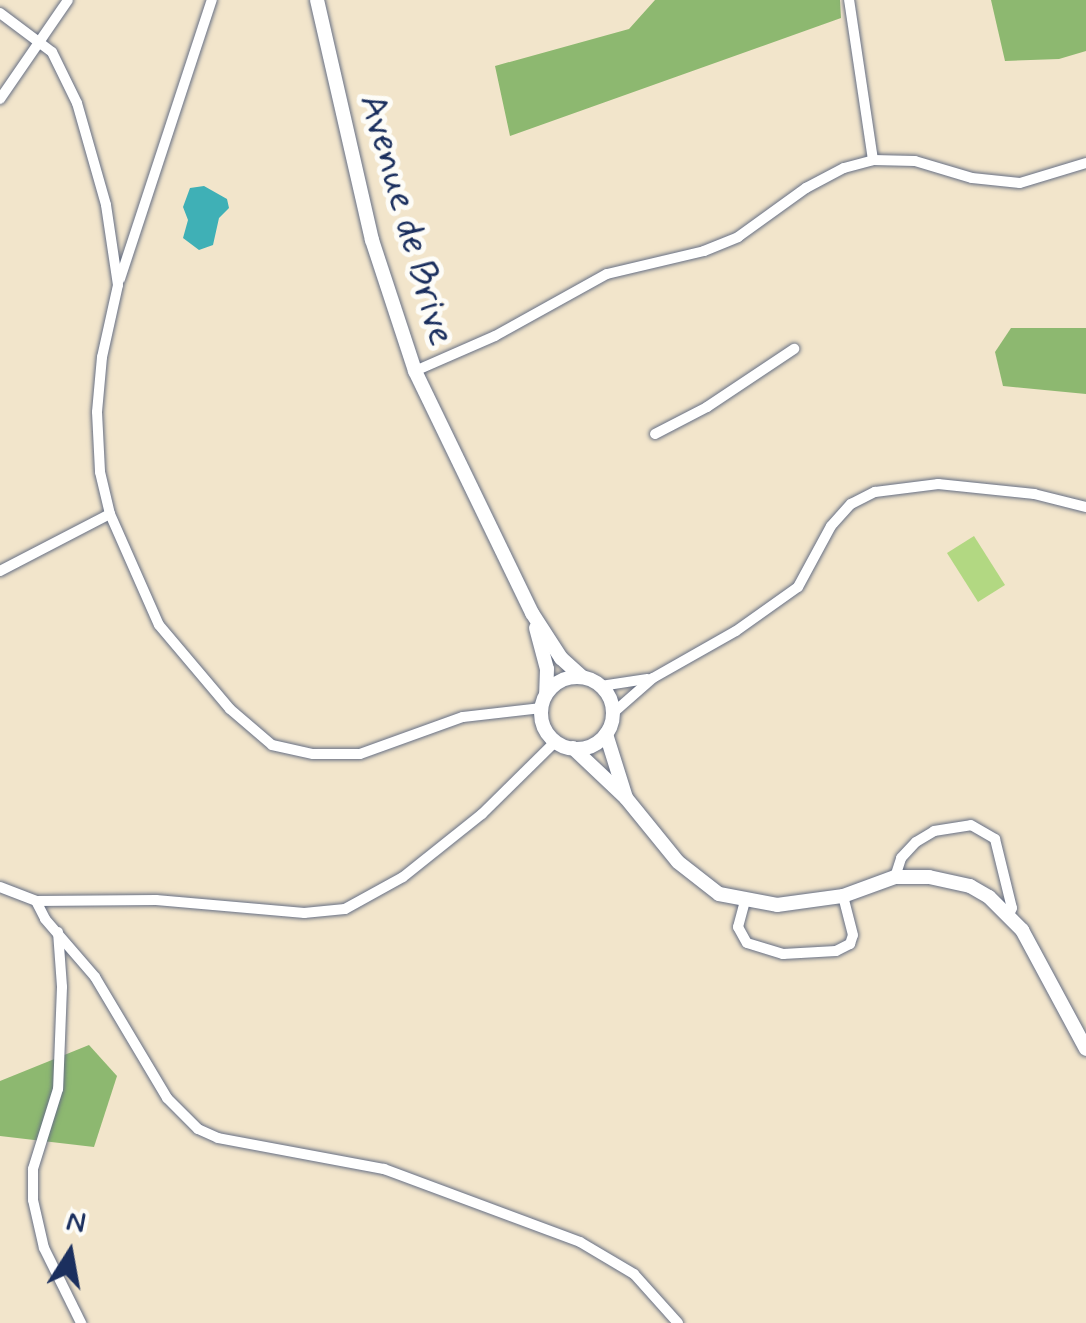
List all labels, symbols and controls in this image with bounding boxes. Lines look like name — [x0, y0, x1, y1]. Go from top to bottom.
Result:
street label: Avenue de Brive — [349, 90, 463, 350]
north arrow — [20, 1203, 120, 1303]
text: N — [63, 1203, 89, 1243]

